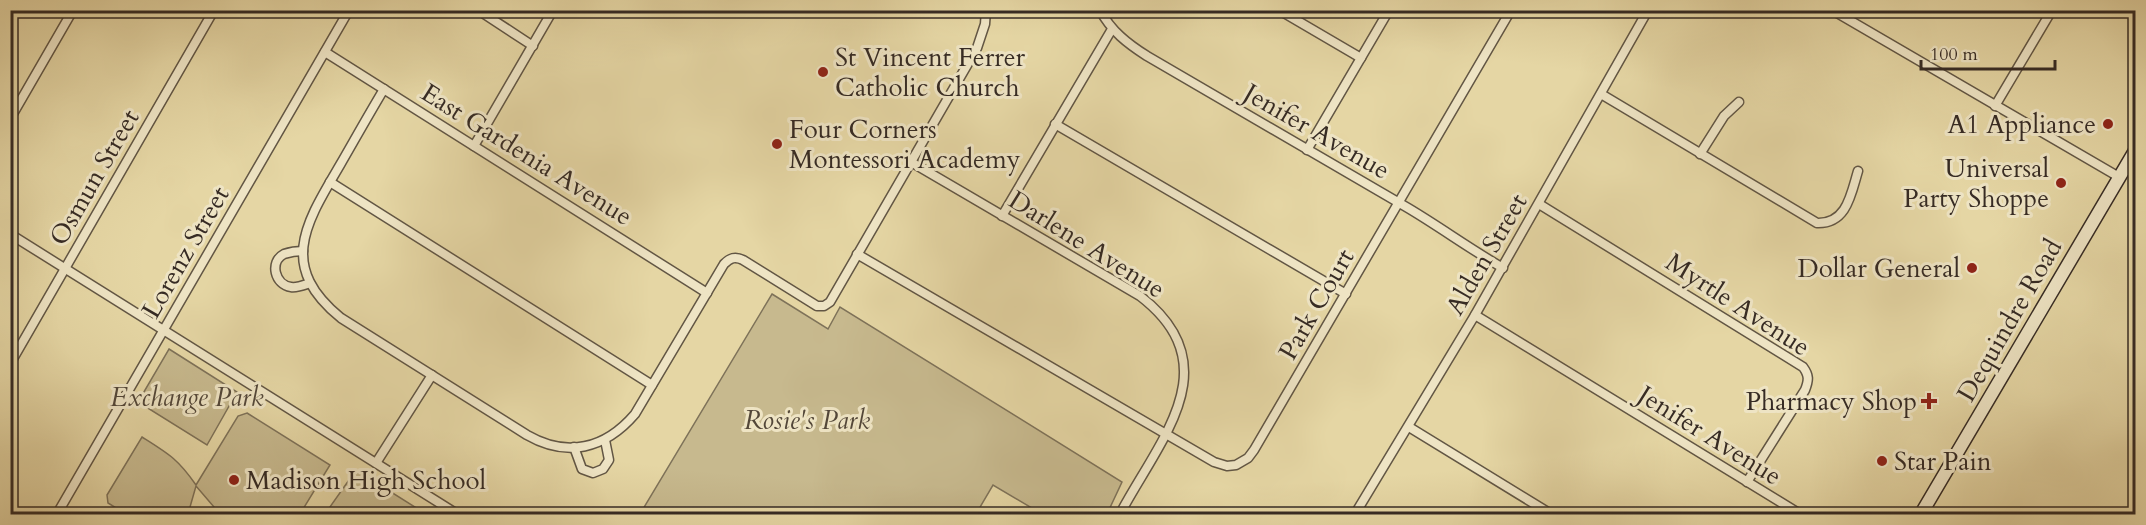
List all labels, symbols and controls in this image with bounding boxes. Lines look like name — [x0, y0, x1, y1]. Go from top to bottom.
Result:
scale bar — [1921, 33, 2054, 71]
place label: St Vincent Ferrer Catholic Church — [835, 40, 1025, 105]
text: 100 m — [1930, 42, 1978, 67]
marker: St Vincent Ferrer Catholic Church — [816, 65, 830, 79]
street label: Jenifer Avenue — [1234, 73, 1396, 187]
street label: East Gardenia Avenue — [415, 75, 639, 234]
street label: Osmun Street — [41, 103, 148, 252]
place label: A1 Appliance — [1947, 107, 2096, 142]
place label: Four Corners Montessori Academy — [789, 112, 1021, 177]
marker: A1 Appliance — [2101, 117, 2115, 131]
marker: Four Corners Montessori Academy — [770, 137, 784, 151]
place label: Universal Party Shoppe — [1903, 151, 2049, 216]
marker: Universal Party Shoppe — [2054, 176, 2068, 190]
street label: Lorenz Street — [134, 180, 237, 325]
street label: Darlene Avenue — [1002, 182, 1172, 306]
street label: Alden Street — [1438, 187, 1535, 321]
street label: Dequindre Road — [1949, 232, 2070, 408]
street label: Park Court — [1271, 242, 1362, 366]
street label: Myrtle Avenue — [1659, 245, 1817, 364]
place label: Dollar General — [1798, 251, 1960, 286]
marker: Dollar General — [1965, 261, 1979, 275]
street label: Jenifer Avenue — [1628, 375, 1788, 494]
park label: Exchange Park — [110, 380, 264, 415]
place label: Pharmacy Shop — [1746, 384, 1917, 419]
marker: Pharmacy Shop — [1922, 394, 1936, 408]
park label: Rosie's Park — [744, 403, 870, 438]
place label: Star Pain — [1894, 444, 1992, 479]
marker: Star Pain — [1875, 454, 1889, 468]
place label: Madison High School — [246, 463, 487, 498]
marker: Madison High School — [227, 473, 241, 487]

